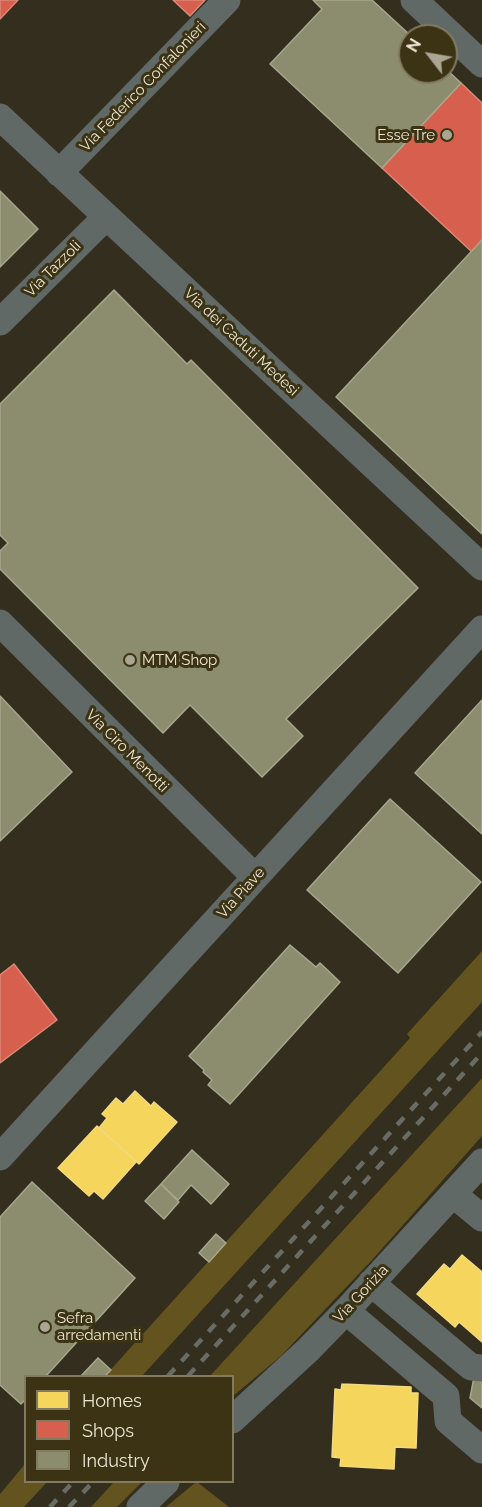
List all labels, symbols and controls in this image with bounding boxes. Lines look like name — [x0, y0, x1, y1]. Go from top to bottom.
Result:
street label: Via Federico Confalonieri — [76, 18, 210, 156]
north arrow — [398, 24, 458, 84]
text: N — [403, 35, 425, 56]
place label: Esse Tre — [377, 126, 435, 144]
marker: Esse Tre — [440, 128, 454, 142]
street label: Via Tazzoli — [21, 237, 85, 301]
street label: Via dei Caduti Medesi — [180, 284, 302, 400]
place label: MTM Shop — [142, 651, 217, 669]
marker: MTM Shop — [123, 653, 137, 667]
street label: Via Ciro Menotti — [82, 706, 172, 796]
street label: Via Piave — [213, 864, 269, 922]
street label: Via Gorizia — [330, 1261, 392, 1327]
place label: Sefra arredamenti — [57, 1309, 141, 1344]
marker: Sefra arredamenti — [38, 1320, 52, 1334]
legend — [24, 1375, 234, 1483]
text: Homes — [82, 1390, 142, 1411]
text: Shops — [82, 1420, 134, 1441]
text: Industry — [82, 1450, 150, 1471]

